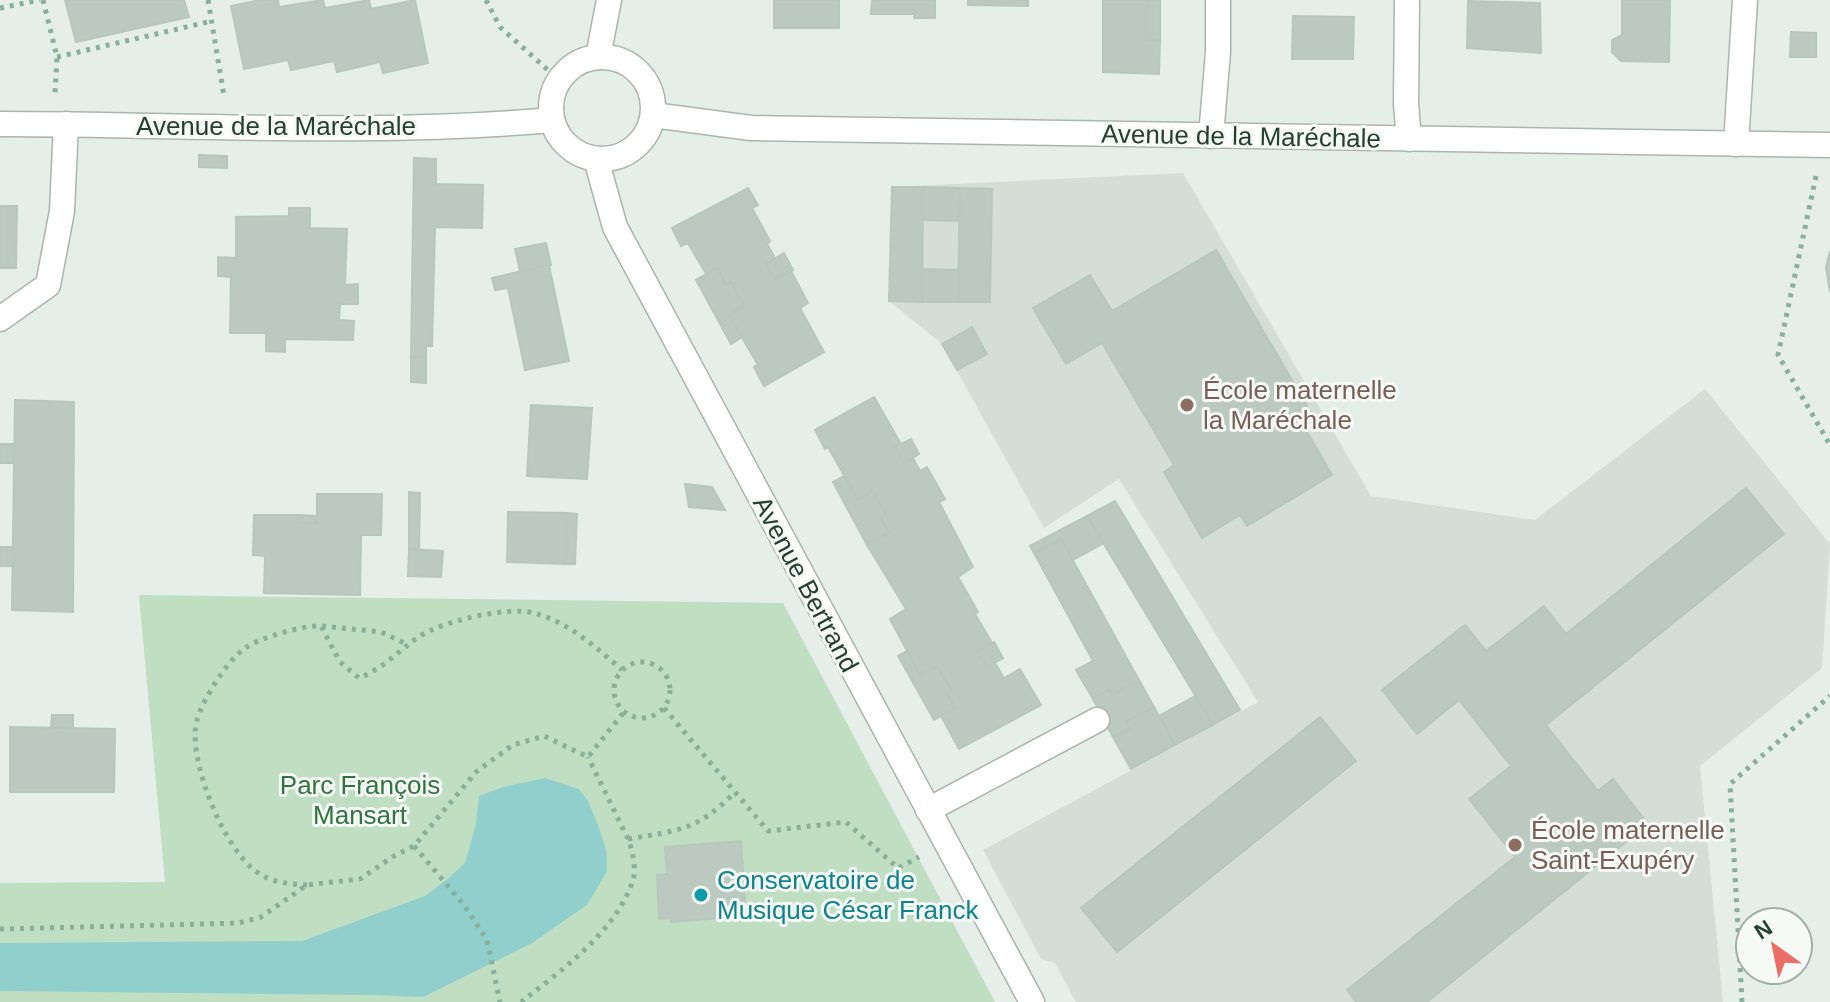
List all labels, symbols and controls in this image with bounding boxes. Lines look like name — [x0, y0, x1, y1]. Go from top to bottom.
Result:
street label: Avenue de la Maréchale — [136, 111, 416, 141]
street label: Avenue de la Maréchale — [1101, 119, 1381, 153]
place label: École maternelle la Maréchale — [1203, 375, 1397, 435]
marker: École maternelle la Maréchale — [1178, 396, 1196, 414]
street label: Avenue Bertrand — [747, 491, 865, 677]
park label: Parc François Mansart — [280, 770, 440, 830]
place label: École maternelle Saint-Exupéry — [1531, 815, 1725, 875]
marker: École maternelle Saint-Exupéry — [1506, 836, 1524, 854]
place label: Conservatoire de Musique César Franck — [717, 865, 980, 925]
marker: Conservatoire de Musique César Franck — [692, 886, 710, 904]
north arrow — [1734, 906, 1814, 986]
text: N — [1750, 915, 1777, 944]

